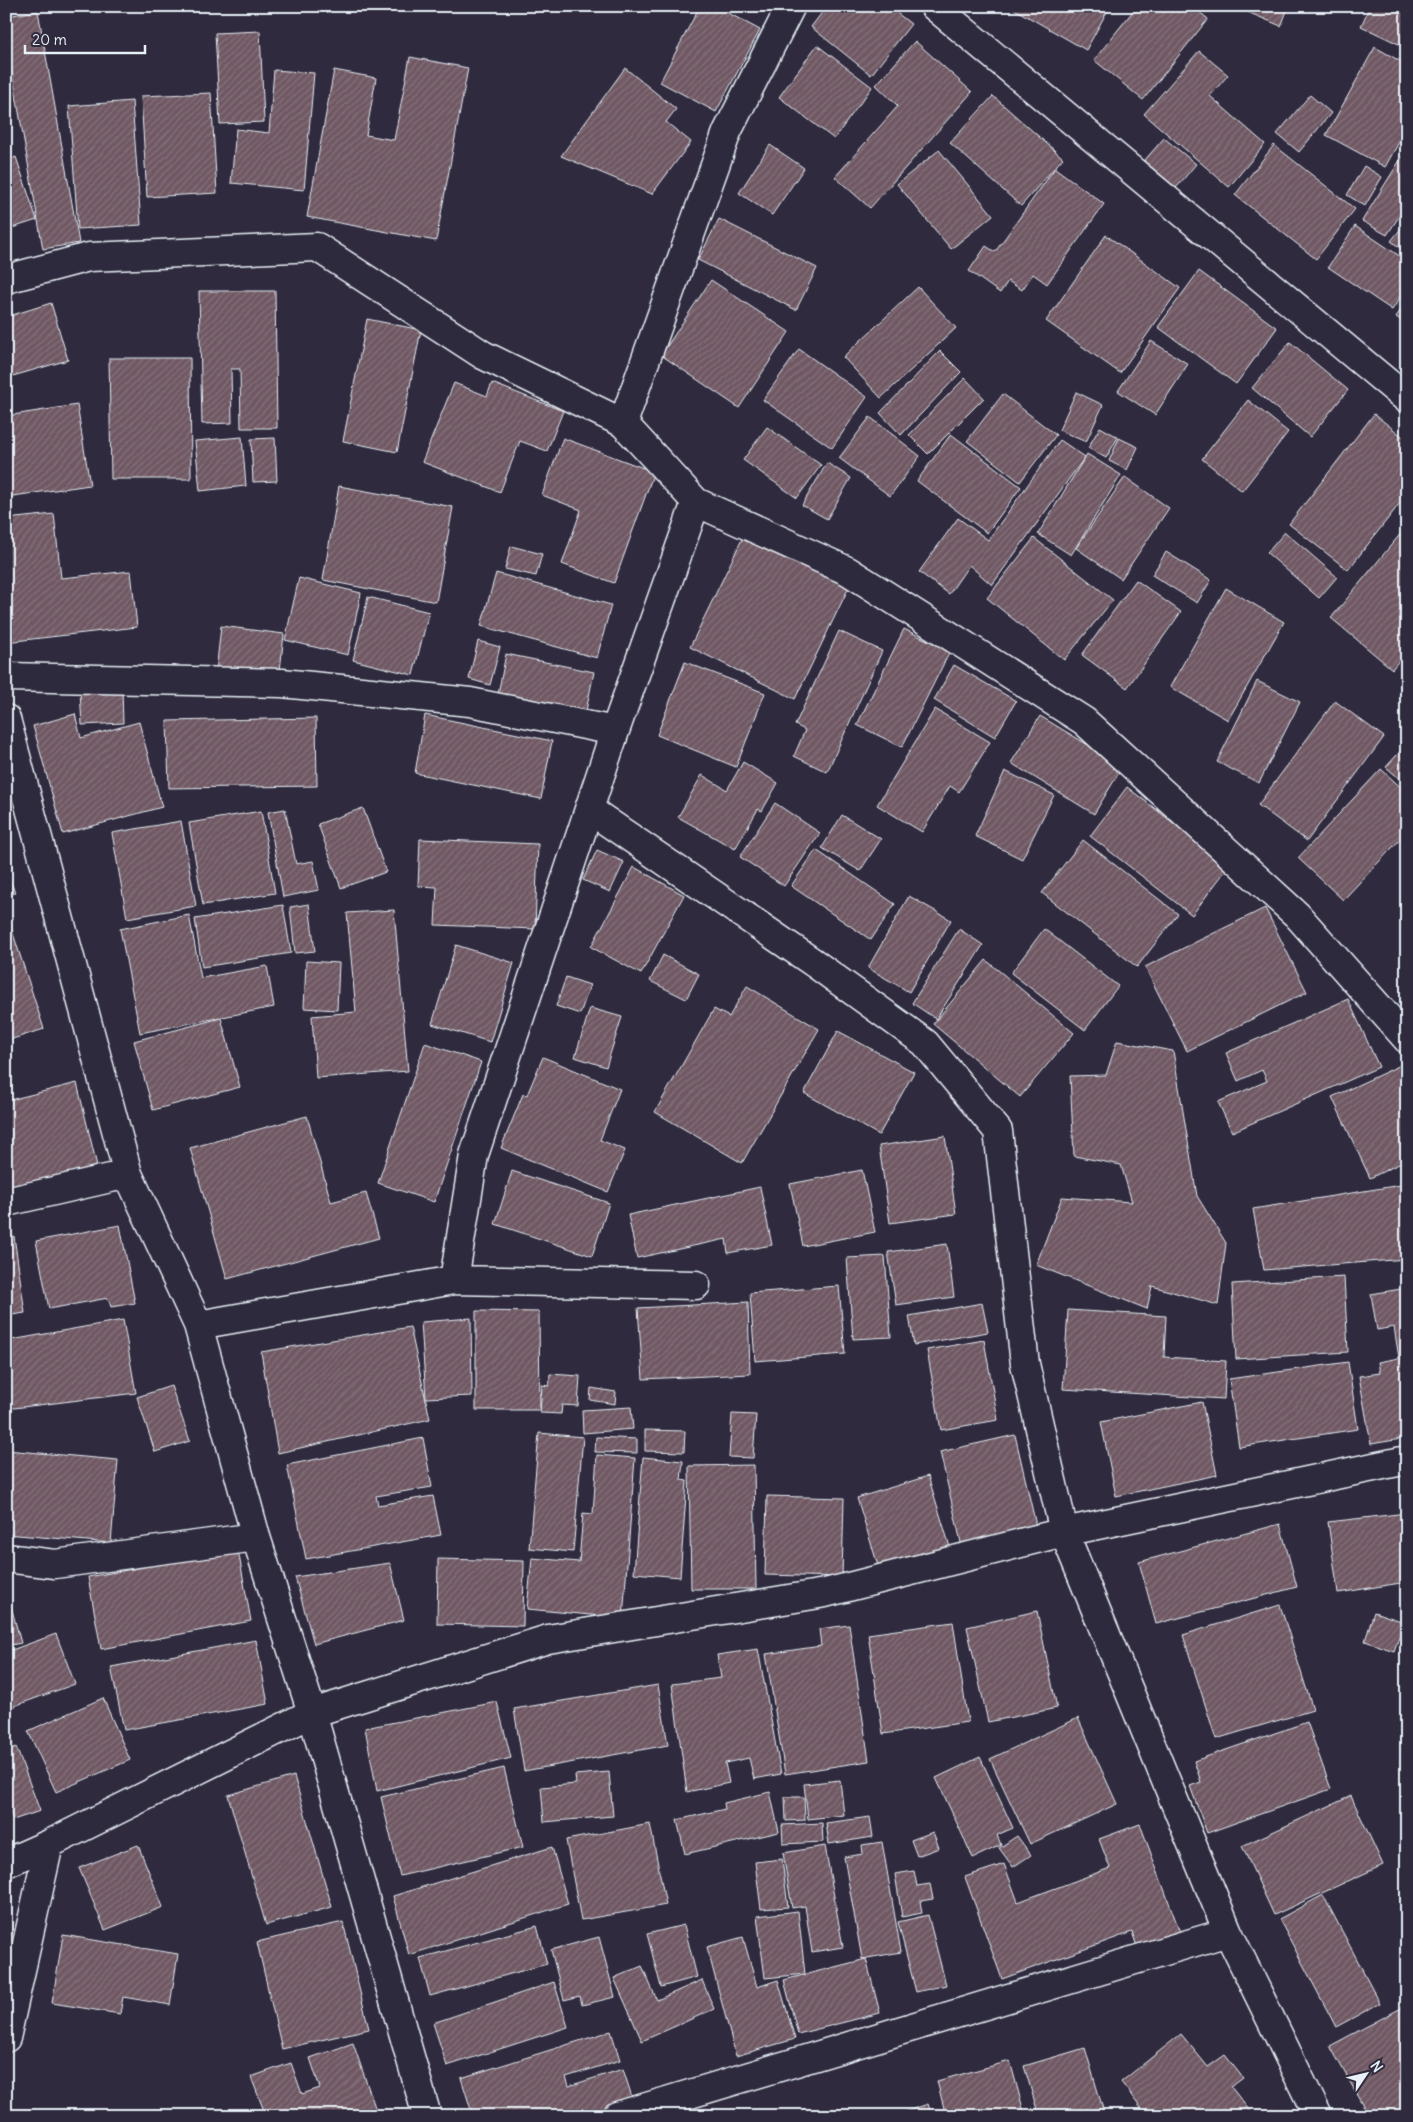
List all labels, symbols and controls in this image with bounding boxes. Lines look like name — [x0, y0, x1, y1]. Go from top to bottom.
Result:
scale bar — [25, 22, 145, 54]
text: 20 m — [32, 30, 67, 49]
north arrow — [1340, 2050, 1390, 2100]
text: N — [1366, 2057, 1387, 2076]

